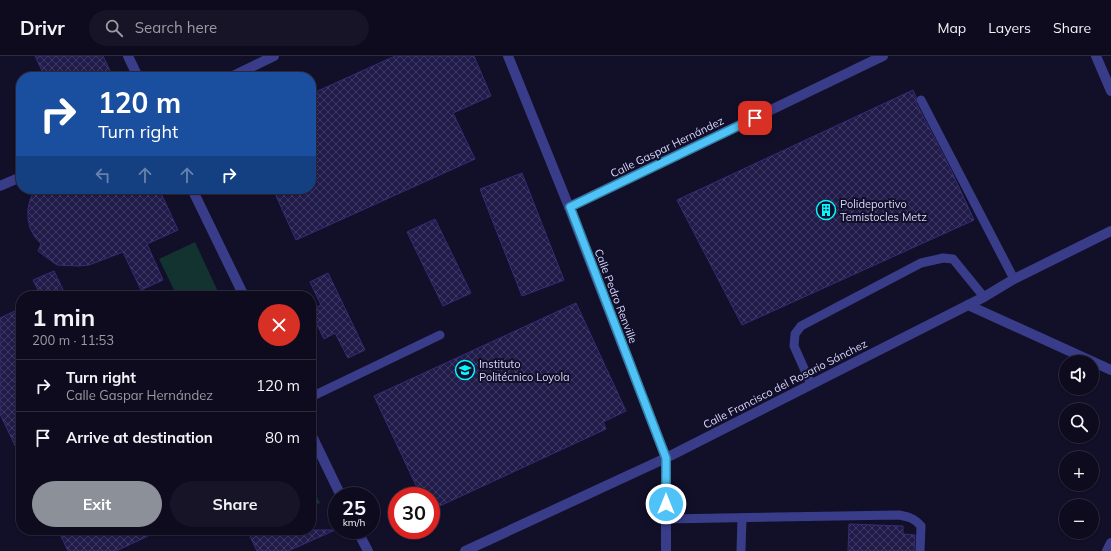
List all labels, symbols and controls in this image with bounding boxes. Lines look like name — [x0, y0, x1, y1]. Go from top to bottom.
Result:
search box — [89, 10, 369, 46]
text: Drivr — [20, 16, 65, 40]
icon: search — [103, 17, 125, 39]
text: Search here — [135, 18, 217, 37]
text: Map — [937, 19, 966, 37]
text: Layers — [988, 19, 1031, 37]
text: Share — [1053, 19, 1091, 37]
text: 120 m — [98, 85, 181, 120]
icon: right — [32, 88, 84, 140]
pin — [738, 101, 772, 135]
icon: arrive — [744, 107, 766, 129]
street label: Calle Gaspar Hernández — [608, 113, 726, 181]
text: Turn right — [98, 120, 178, 143]
icon: left — [92, 164, 114, 186]
icon: ahead — [134, 164, 156, 186]
icon: ahead — [176, 164, 198, 186]
icon: right — [218, 164, 240, 186]
place label: Polideportivo Temistocles Metz — [840, 197, 927, 224]
building icon: Polideportivo Temistocles Metz — [815, 199, 837, 221]
street label: Calle Pedro Renville — [592, 247, 640, 345]
text: 1 min — [32, 302, 95, 332]
button: close — [258, 304, 300, 346]
text: 200 m · 11:53 — [32, 332, 114, 348]
street label: Calle Francisco del Rosario Sánchez — [701, 336, 870, 432]
map controls — [1059, 355, 1099, 539]
button: sound — [1059, 355, 1099, 395]
place label: Instituto Politécnico Loyola — [479, 357, 570, 384]
school or university icon: Instituto Politécnico Loyola — [454, 359, 476, 381]
text: Turn right — [66, 368, 136, 387]
icon: right — [32, 375, 54, 397]
text: 120 m — [256, 376, 300, 395]
text: Calle Gaspar Hernández — [66, 387, 213, 403]
button: search — [1059, 403, 1099, 443]
icon: arrive — [32, 427, 54, 449]
text: Arrive at destination — [66, 428, 213, 447]
text: 80 m — [265, 428, 300, 447]
button: + — [1059, 451, 1099, 491]
button: Exit — [32, 481, 162, 527]
button: Share — [170, 481, 300, 527]
position arrow — [645, 483, 687, 525]
speed limit sign: 30 — [388, 487, 440, 539]
text: 25 — [342, 495, 366, 520]
button: − — [1059, 499, 1099, 539]
text: km/h — [343, 516, 365, 529]

